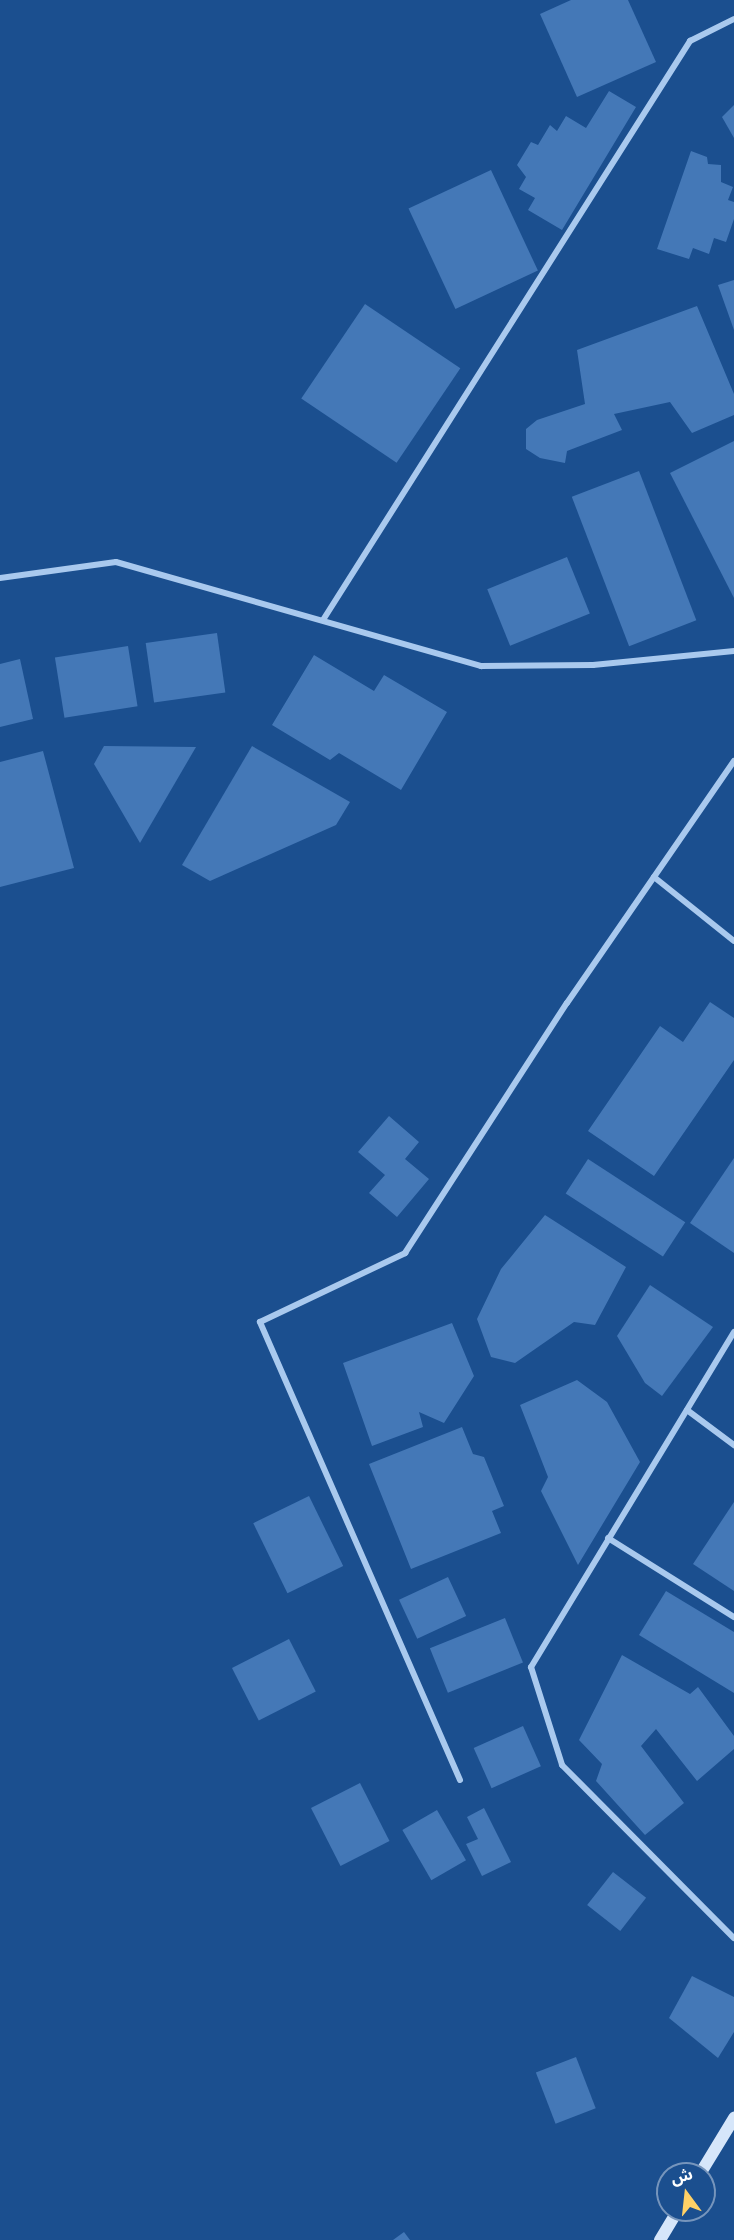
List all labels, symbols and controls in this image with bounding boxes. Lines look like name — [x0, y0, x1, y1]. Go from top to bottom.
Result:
north arrow — [656, 2162, 716, 2222]
text: ش — [669, 2164, 695, 2188]

